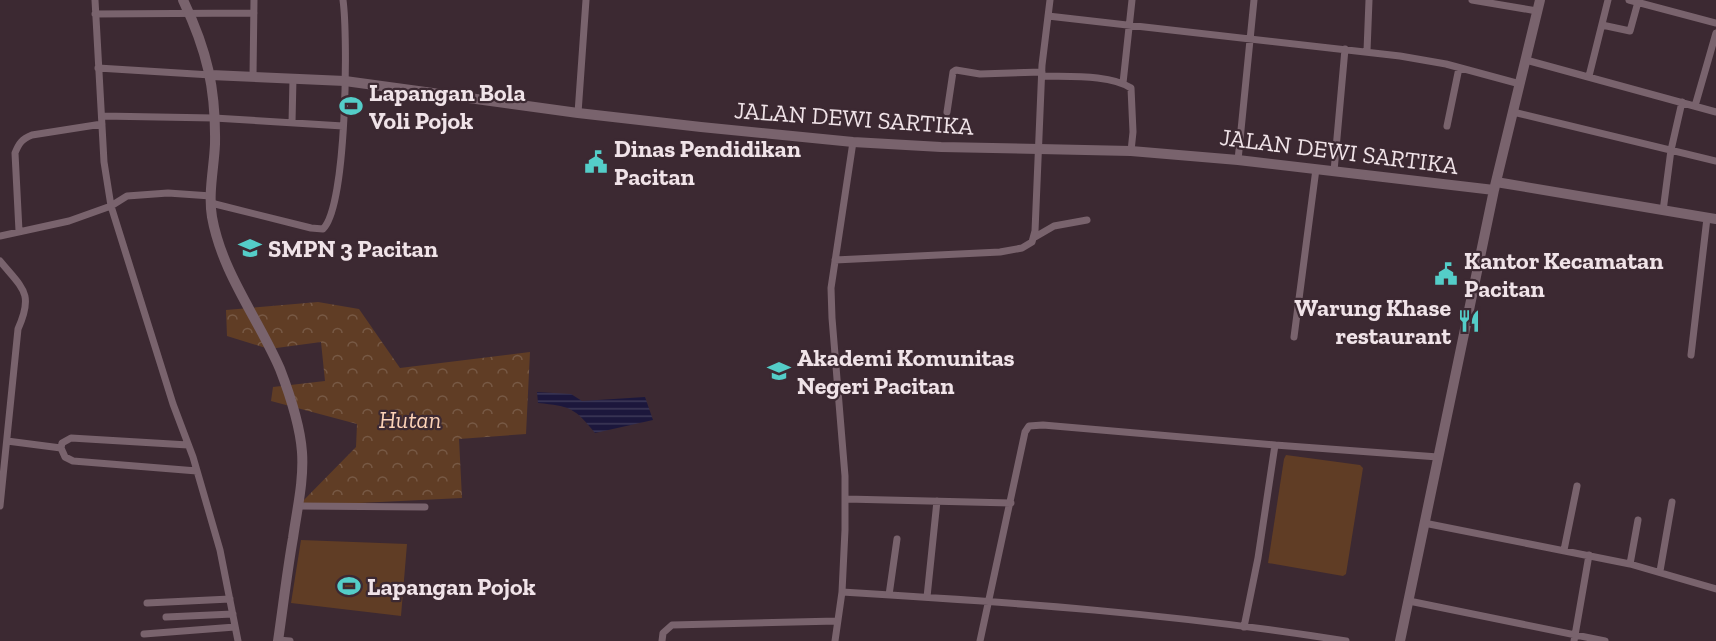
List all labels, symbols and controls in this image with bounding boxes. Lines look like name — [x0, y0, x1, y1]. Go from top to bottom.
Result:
place label: Lapangan Bola Voli Pojok — [369, 78, 526, 135]
sports icon: Lapangan Bola Voli Pojok — [338, 93, 364, 119]
street label: JALAN DEWI SARTIKA — [733, 95, 975, 141]
street label: JALAN DEWI SARTIKA — [1218, 122, 1460, 180]
place label: Dinas Pendidikan Pacitan — [614, 134, 801, 191]
public building icon: Dinas Pendidikan Pacitan — [583, 149, 609, 175]
place label: SMPN 3 Pacitan — [268, 234, 438, 263]
school or university icon: SMPN 3 Pacitan — [237, 235, 263, 261]
place label: Kantor Kecamatan Pacitan — [1464, 246, 1663, 303]
public building icon: Kantor Kecamatan Pacitan — [1433, 261, 1459, 287]
place label: Warung Khase restaurant — [1295, 293, 1451, 350]
restaurant icon: Warung Khase restaurant — [1456, 308, 1482, 334]
place label: Akademi Komunitas Negeri Pacitan — [797, 343, 1015, 400]
school or university icon: Akademi Komunitas Negeri Pacitan — [766, 358, 792, 384]
park label: Hutan — [379, 405, 441, 434]
place label: Lapangan Pojok — [367, 572, 536, 601]
sports icon: Lapangan Pojok — [336, 573, 362, 599]

